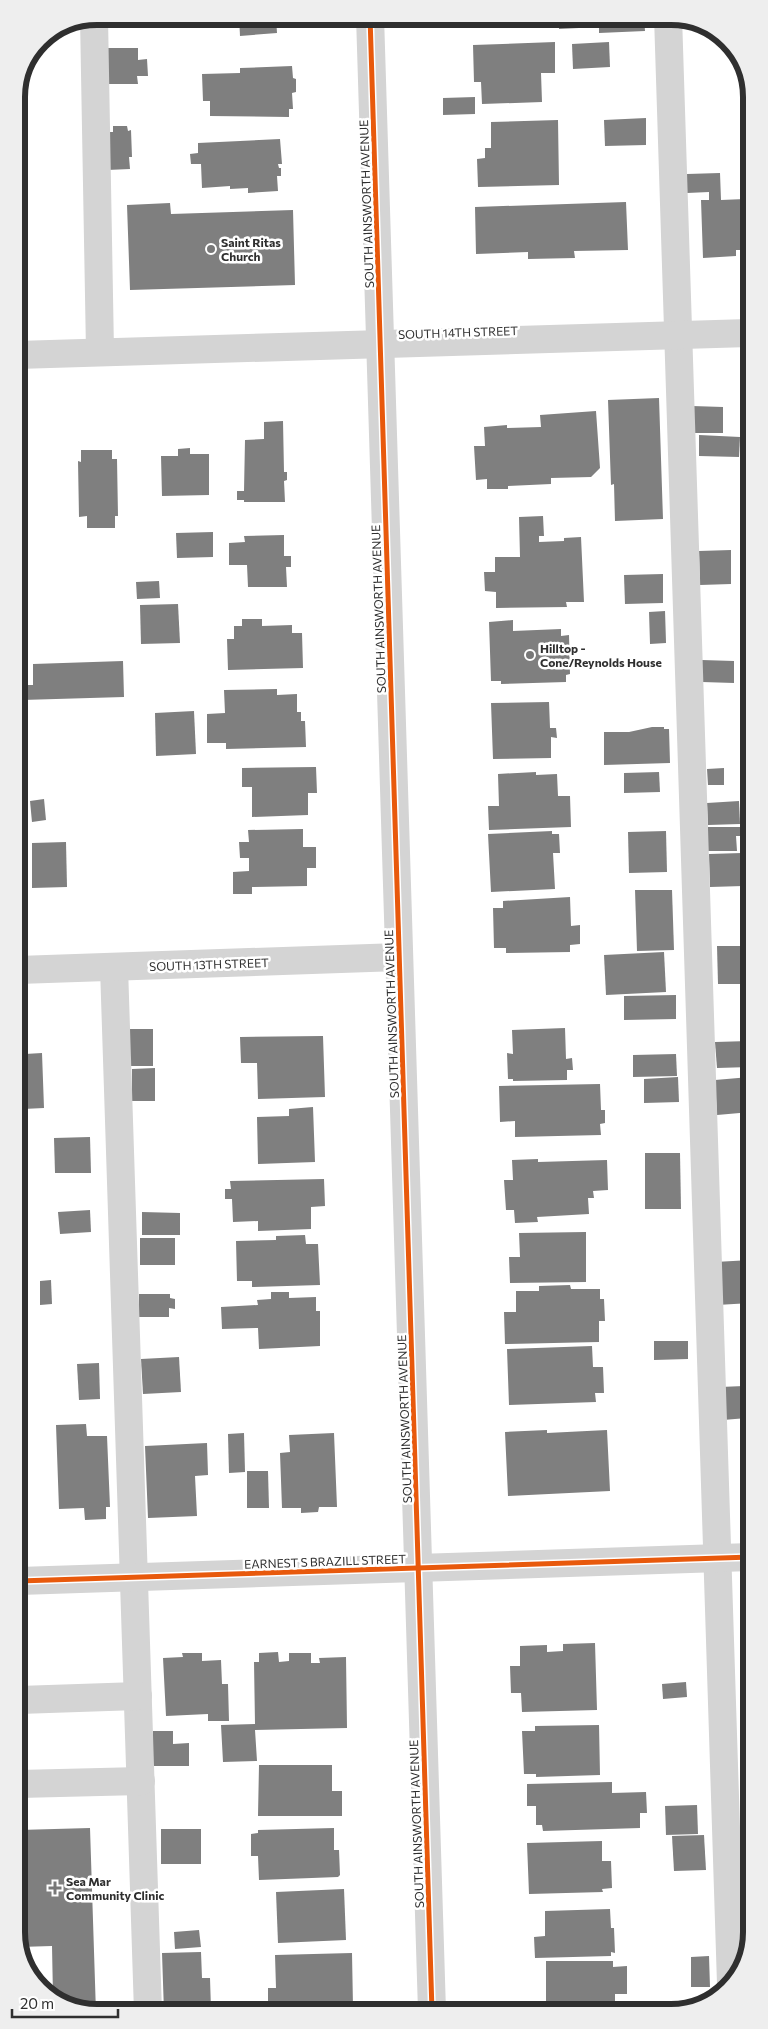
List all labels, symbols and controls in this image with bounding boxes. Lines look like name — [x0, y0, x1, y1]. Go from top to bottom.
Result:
street label: SOUTH AINSWORTH AVENUE — [356, 120, 376, 288]
place label: Saint Ritas Church — [221, 235, 281, 263]
marker: Saint Ritas Church — [205, 243, 217, 255]
street label: SOUTH 14TH STREET — [398, 323, 518, 341]
street label: SOUTH AINSWORTH AVENUE — [368, 525, 388, 693]
place label: Hilltop - Cone/Reynolds House — [540, 641, 662, 669]
marker: Hilltop - Cone/Reynolds House — [524, 649, 536, 661]
street label: SOUTH AINSWORTH AVENUE — [381, 930, 401, 1098]
street label: SOUTH 13TH STREET — [149, 955, 269, 973]
street label: SOUTH AINSWORTH AVENUE — [394, 1335, 414, 1503]
street label: EARNEST S BRAZILL STREET — [244, 1551, 406, 1571]
street label: SOUTH AINSWORTH AVENUE — [406, 1740, 426, 1908]
place label: Sea Mar Community Clinic — [66, 1874, 164, 1902]
marker: Sea Mar Community Clinic — [48, 1881, 62, 1895]
scale bar — [12, 1986, 119, 2018]
text: 20 m — [20, 1994, 54, 2012]

